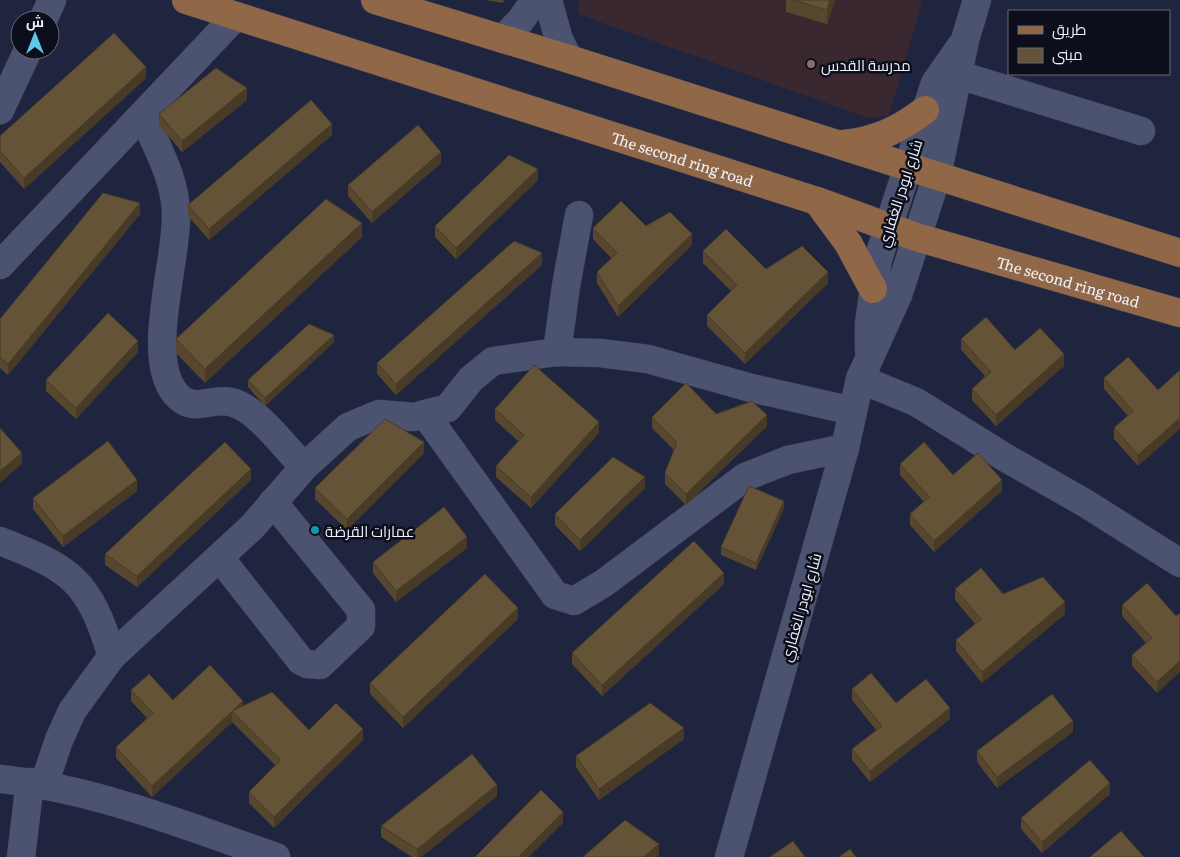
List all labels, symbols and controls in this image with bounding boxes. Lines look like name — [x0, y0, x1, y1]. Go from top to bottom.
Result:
north arrow — [10, 10, 60, 60]
legend — [1008, 10, 1170, 75]
text: ش — [26, 11, 44, 31]
text: طريق — [1052, 17, 1086, 40]
text: مبنى — [1052, 42, 1083, 65]
place label: مدرسة القدس — [821, 53, 911, 76]
marker: مدرسة القدس — [805, 58, 817, 70]
street label: The second ring road — [608, 125, 757, 192]
street label: شارع ابودر الغفاري — [871, 136, 929, 250]
street label: The second ring road — [994, 249, 1143, 312]
place label: عمارات القرضة — [325, 519, 414, 542]
marker: عمارات القرضة — [309, 524, 321, 536]
street label: شارع ابودر الغفاري — [774, 550, 828, 665]

